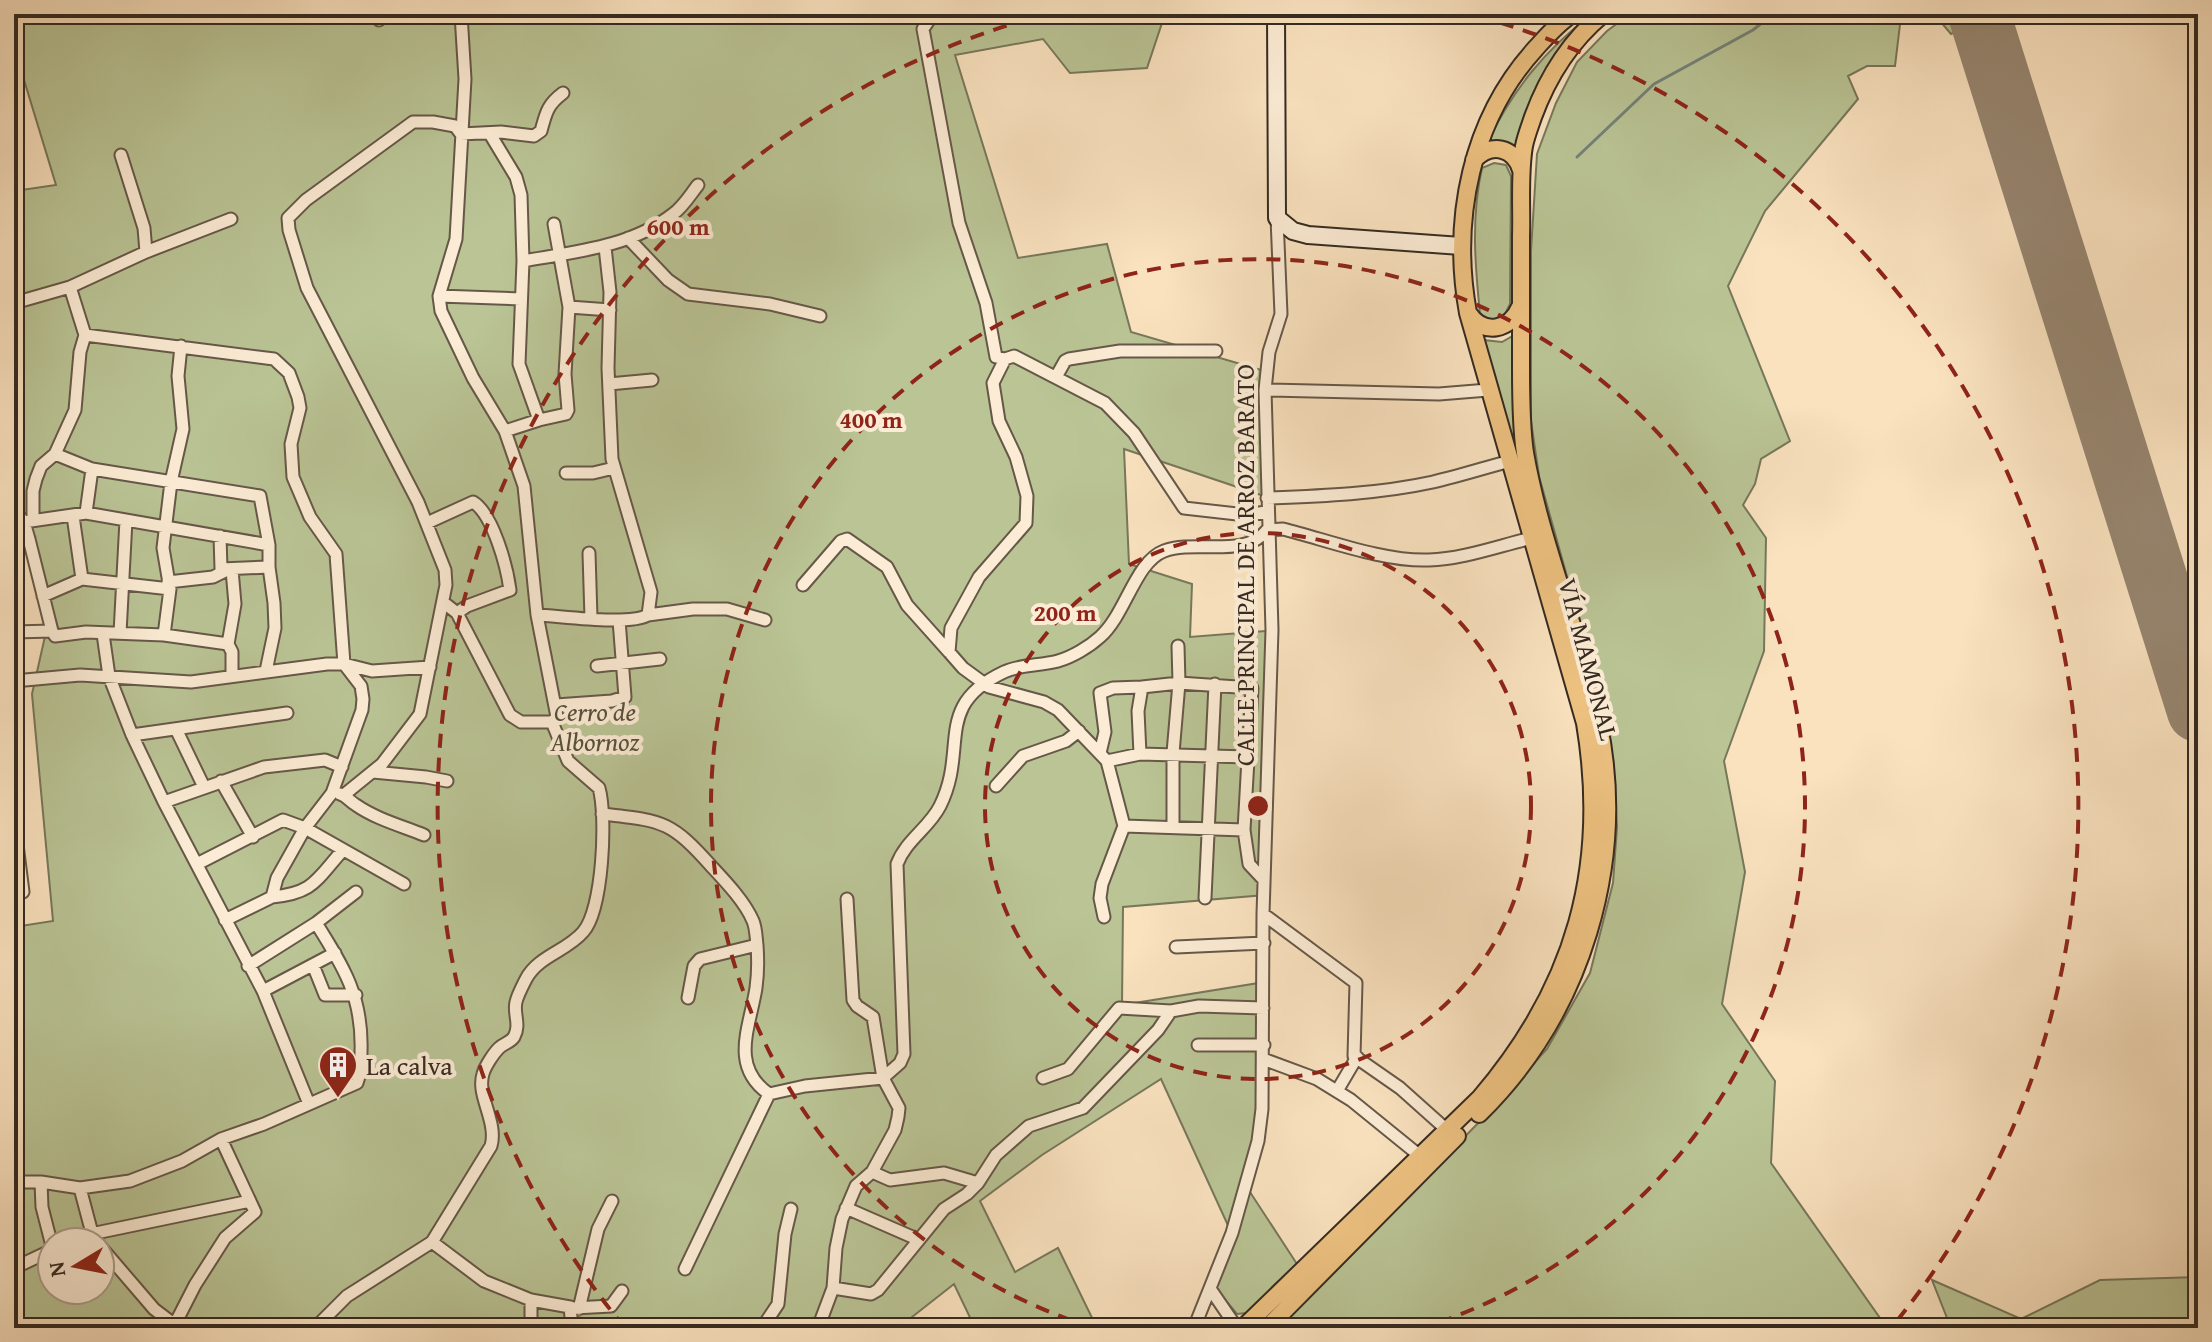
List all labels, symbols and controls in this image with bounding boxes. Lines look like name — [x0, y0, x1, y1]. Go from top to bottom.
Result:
text: 600 m — [646, 209, 710, 244]
street label: CALLE PRINCIPAL DE ARROZ BARATO — [1225, 364, 1264, 766]
text: 400 m — [839, 402, 903, 437]
street label: VÍA MAMONAL — [1549, 574, 1629, 745]
text: 200 m — [1033, 595, 1097, 630]
park label: Cerro de Albornoz — [550, 692, 639, 761]
centre of rings — [1244, 792, 1272, 820]
building icon: La calva — [317, 1044, 359, 1099]
place label: La calva — [366, 1046, 453, 1085]
north arrow — [36, 1226, 116, 1306]
text: N — [39, 1259, 73, 1279]

